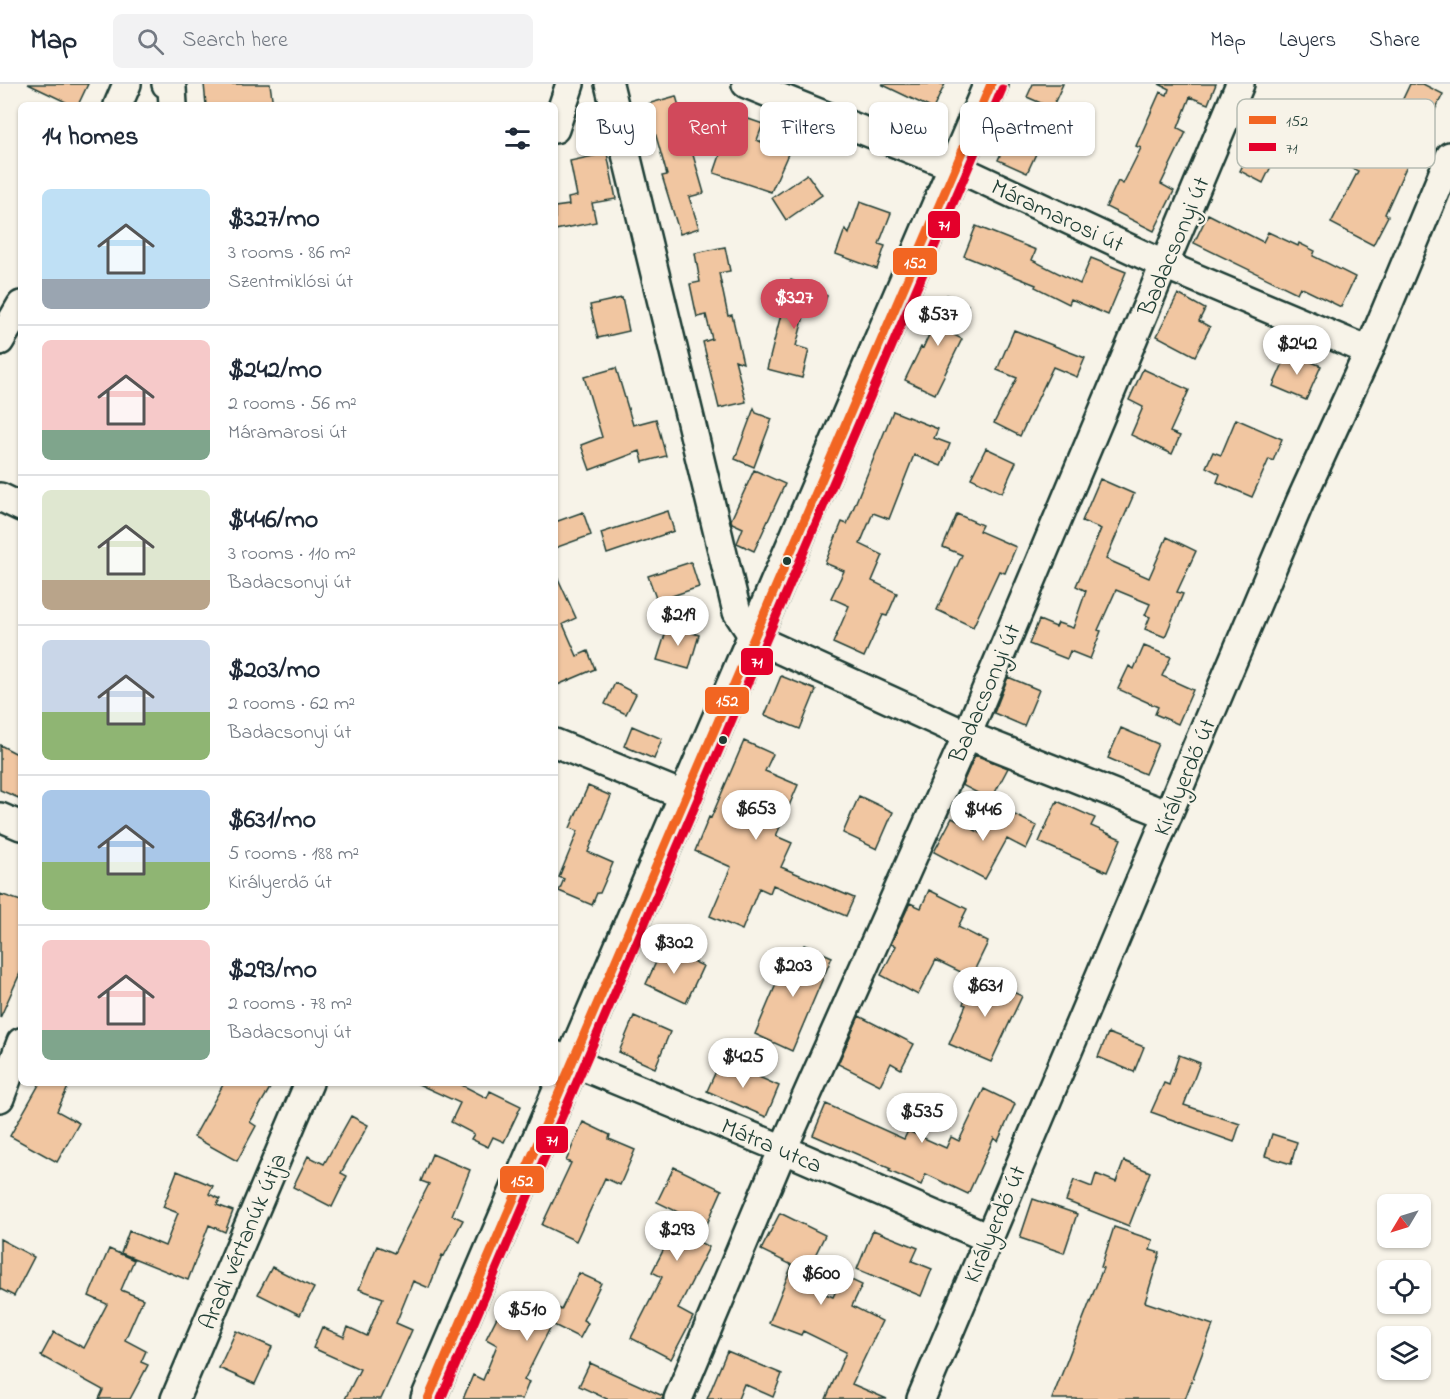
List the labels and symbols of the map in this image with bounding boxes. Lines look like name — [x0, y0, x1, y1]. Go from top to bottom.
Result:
legend — [1237, 99, 1435, 168]
text: 152 — [1286, 110, 1308, 134]
text: 71 — [1286, 137, 1298, 161]
street label: Máramarosi út — [985, 171, 1129, 263]
street label: Badacsonyi út — [1130, 172, 1221, 323]
line badge: 71 — [927, 210, 961, 239]
text: 71 — [938, 214, 951, 238]
line badge: 152 — [892, 247, 938, 276]
text: 152 — [904, 252, 926, 276]
pin: $327 — [758, 279, 830, 330]
pin: $537 — [902, 296, 974, 347]
pin: $242 — [1261, 325, 1333, 376]
unlabelled marker — [781, 555, 793, 567]
pin: $219 — [642, 596, 714, 647]
street label: Badacsonyi út — [941, 619, 1032, 770]
line badge: 71 — [740, 647, 774, 676]
text: 71 — [751, 651, 764, 675]
line badge: 152 — [704, 686, 750, 715]
text: 152 — [716, 690, 738, 714]
street label: Királyerdő út — [1146, 714, 1228, 843]
unlabelled marker — [717, 734, 729, 746]
pin: $653 — [720, 790, 792, 841]
pin: $446 — [947, 791, 1019, 842]
pin: $302 — [638, 924, 710, 975]
pin: $203 — [757, 947, 829, 998]
pin: $631 — [949, 967, 1021, 1018]
pin: $425 — [707, 1038, 779, 1089]
pin: $535 — [886, 1093, 958, 1144]
street label: Mátra utca — [715, 1110, 827, 1184]
line badge: 71 — [535, 1125, 569, 1154]
text: 71 — [546, 1129, 559, 1153]
street label: Aradi vértanúk útja — [191, 1148, 297, 1336]
street label: Királyerdő út — [956, 1161, 1038, 1290]
line badge: 152 — [499, 1165, 545, 1194]
text: 152 — [511, 1170, 533, 1194]
north arrow — [1377, 1194, 1431, 1248]
pin: $293 — [641, 1211, 713, 1262]
pin: $600 — [785, 1255, 857, 1306]
pin: $510 — [491, 1291, 563, 1342]

